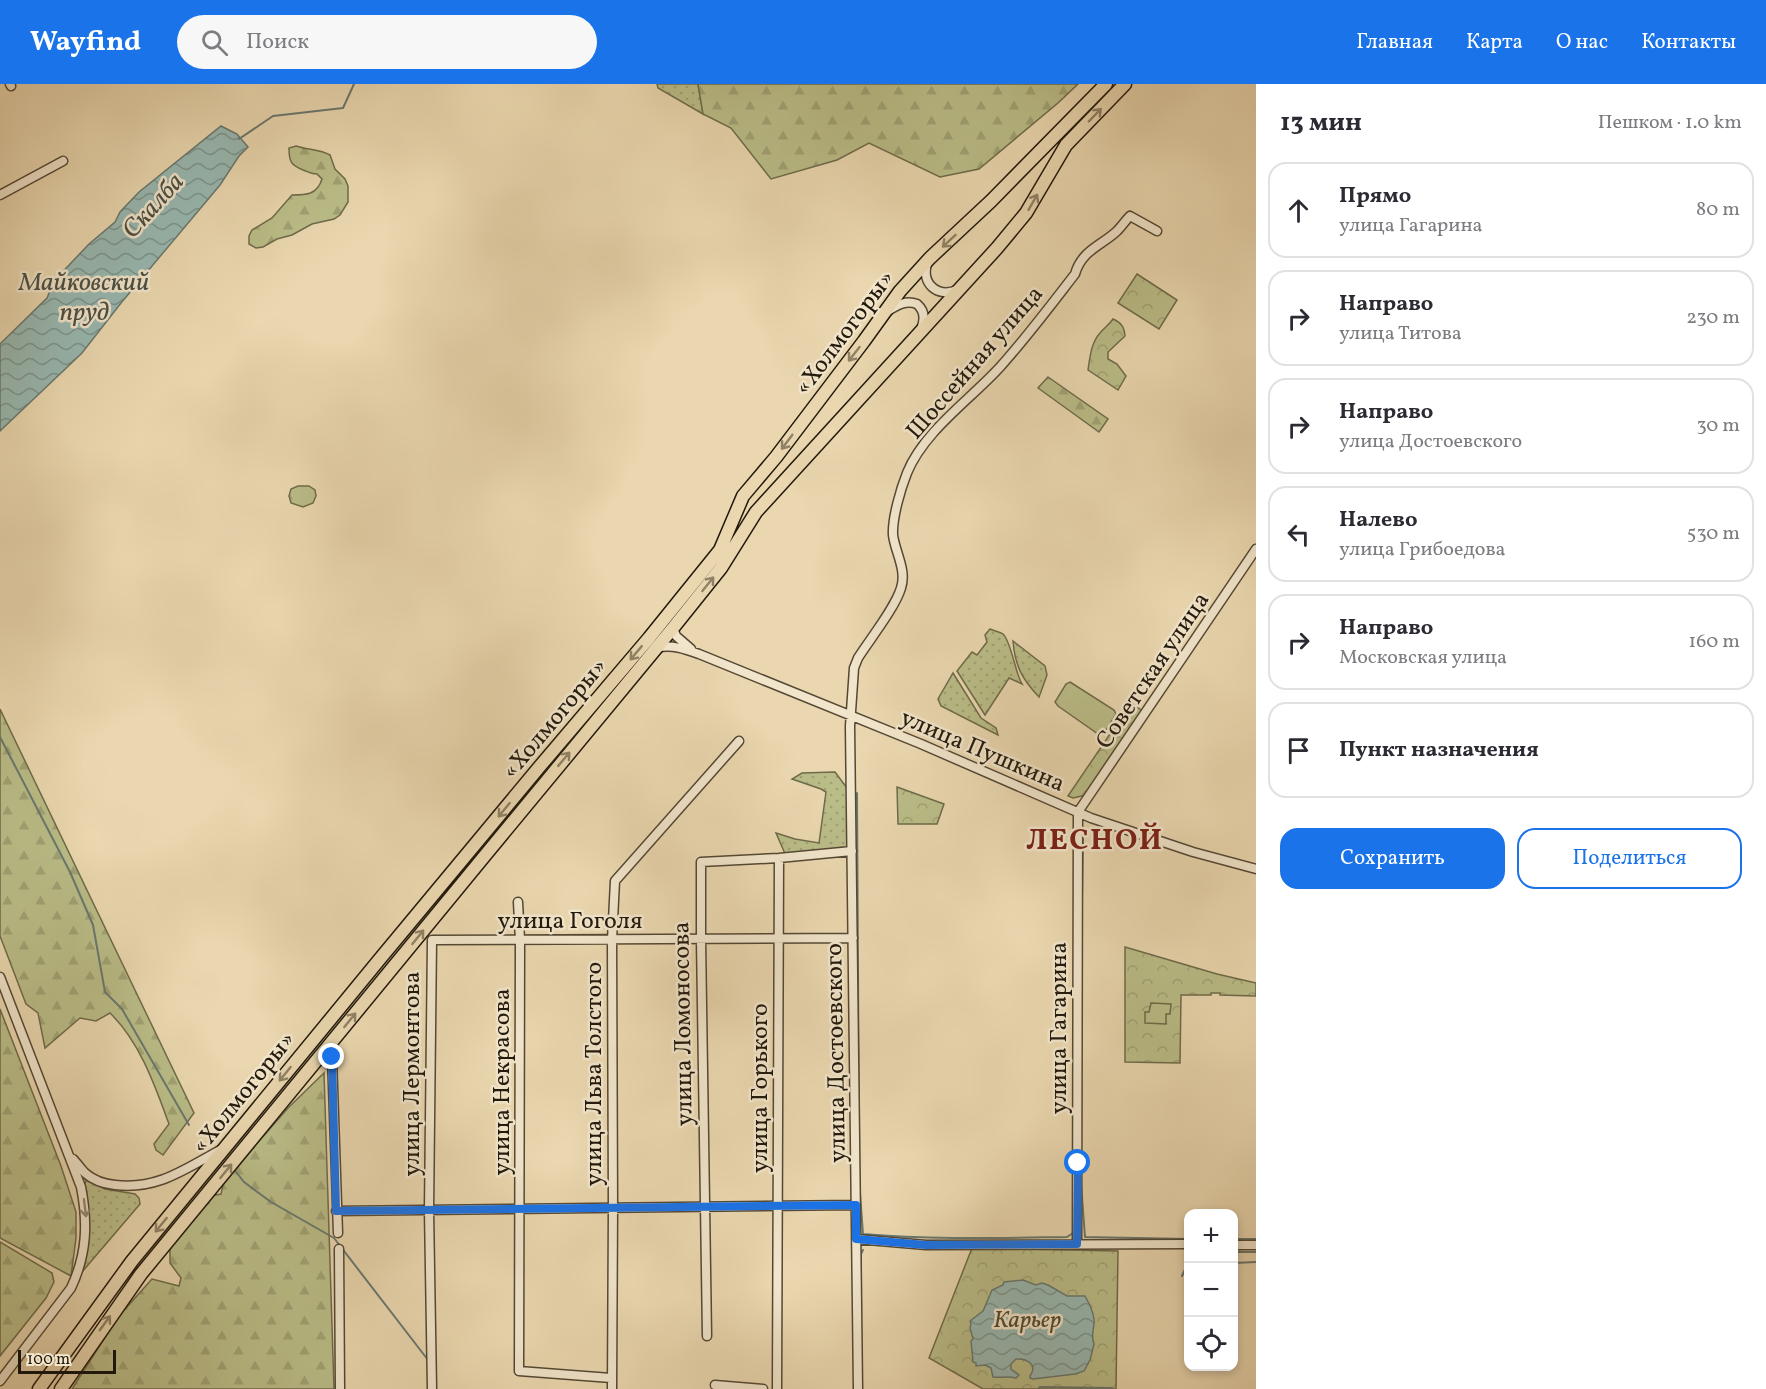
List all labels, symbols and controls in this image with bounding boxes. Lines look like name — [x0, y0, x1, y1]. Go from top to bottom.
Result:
search box — [177, 15, 597, 69]
text: Wayfind — [30, 23, 141, 62]
icon: search — [198, 26, 231, 59]
text: Поиск — [246, 27, 309, 58]
text: Главная — [1356, 28, 1433, 57]
text: Карта — [1466, 28, 1523, 57]
text: О нас — [1556, 28, 1608, 57]
text: Контакты — [1641, 28, 1736, 57]
text: 13 мин — [1280, 105, 1362, 141]
one-way arrow — [1088, 107, 1102, 122]
text: Пешком · 1.0 km — [1598, 109, 1742, 137]
water label: Скалба — [114, 166, 193, 247]
text: Прямо — [1339, 181, 1411, 212]
one-way arrow — [1027, 194, 1039, 211]
icon: ahead — [1282, 194, 1315, 227]
text: 80 m — [1696, 196, 1740, 224]
text: улица Гагарина — [1339, 212, 1483, 240]
one-way arrow — [942, 234, 957, 248]
street label: «Холмогоры» — [787, 264, 904, 403]
water label: Майковский пруд — [18, 265, 149, 331]
street label: Шоссейная улица — [899, 279, 1052, 448]
text: Направо — [1339, 289, 1433, 320]
icon: right — [1282, 302, 1315, 335]
text: 230 m — [1686, 304, 1740, 332]
text: улица Титова — [1339, 320, 1462, 348]
one-way arrow — [847, 346, 860, 362]
text: Направо — [1339, 397, 1433, 428]
icon: right — [1282, 410, 1315, 443]
text: 30 m — [1696, 412, 1740, 440]
text: улица Достоевского — [1339, 428, 1522, 456]
one-way arrow — [781, 433, 793, 449]
text: Налево — [1339, 505, 1418, 536]
icon: left — [1282, 518, 1315, 551]
text: 530 m — [1687, 520, 1740, 548]
text: улица Грибоедова — [1339, 536, 1506, 564]
one-way arrow — [702, 576, 715, 592]
street label: Советская улица — [1088, 586, 1219, 756]
text: Направо — [1339, 613, 1433, 644]
icon: right — [1282, 626, 1315, 659]
text: 160 m — [1688, 628, 1740, 656]
text: Московская улица — [1339, 644, 1507, 672]
one-way arrow — [629, 645, 643, 660]
street label: «Холмогоры» — [495, 652, 616, 787]
street label: улица Пушкина — [895, 702, 1070, 802]
icon: arrive — [1282, 734, 1315, 767]
text: Пункт назначения — [1339, 735, 1539, 766]
one-way arrow — [558, 751, 571, 767]
one-way arrow — [497, 802, 510, 818]
district label: ЛЕСНОЙ — [1026, 820, 1164, 862]
button: Сохранить — [1280, 828, 1505, 889]
button: Поделиться — [1517, 828, 1742, 889]
street label: улица Гоголя — [498, 905, 642, 939]
street label: улица Ломоносова — [665, 921, 703, 1126]
one-way arrow — [412, 929, 425, 945]
street label: улица Гагарина — [1043, 942, 1077, 1114]
street label: улица Достоевского — [818, 943, 856, 1163]
street label: улица Льва Толстого — [578, 962, 612, 1186]
street label: улица Лермонтова — [396, 971, 430, 1177]
street label: улица Некрасова — [486, 988, 520, 1176]
street label: улица Горького — [744, 1003, 778, 1173]
one-way arrow — [344, 1012, 357, 1028]
street label: «Холмогоры» — [185, 1025, 304, 1162]
route end — [318, 1043, 344, 1069]
one-way arrow — [279, 1065, 292, 1081]
route start — [1064, 1149, 1090, 1175]
one-way arrow — [220, 1163, 233, 1179]
one-way arrow — [79, 1198, 90, 1217]
map controls — [1184, 1209, 1238, 1371]
button: + — [1184, 1209, 1238, 1263]
one-way arrow — [155, 1217, 168, 1233]
button: − — [1184, 1263, 1238, 1317]
park label: Карьер — [993, 1304, 1061, 1338]
one-way arrow — [99, 1316, 112, 1332]
button: locate — [1184, 1317, 1238, 1371]
scale bar — [18, 1347, 116, 1374]
text: 100 m — [27, 1349, 70, 1371]

